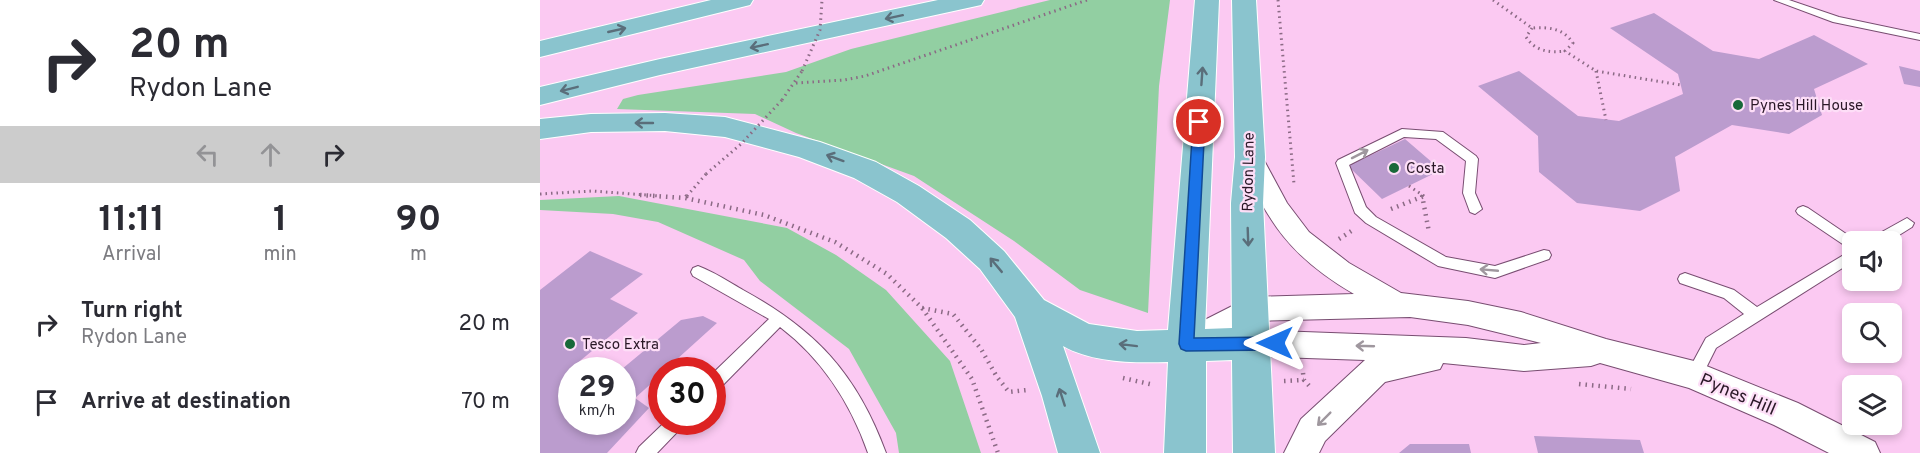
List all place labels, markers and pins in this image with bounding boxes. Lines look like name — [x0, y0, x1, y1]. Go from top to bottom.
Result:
pin — [1173, 96, 1224, 147]
place label: Pynes Hill House — [1750, 97, 1863, 116]
marker: Pynes Hill House — [1731, 98, 1745, 112]
place label: Costa — [1406, 160, 1444, 179]
marker: Costa — [1387, 161, 1401, 175]
place label: Tesco Extra — [582, 336, 659, 355]
marker: Tesco Extra — [563, 337, 577, 351]

